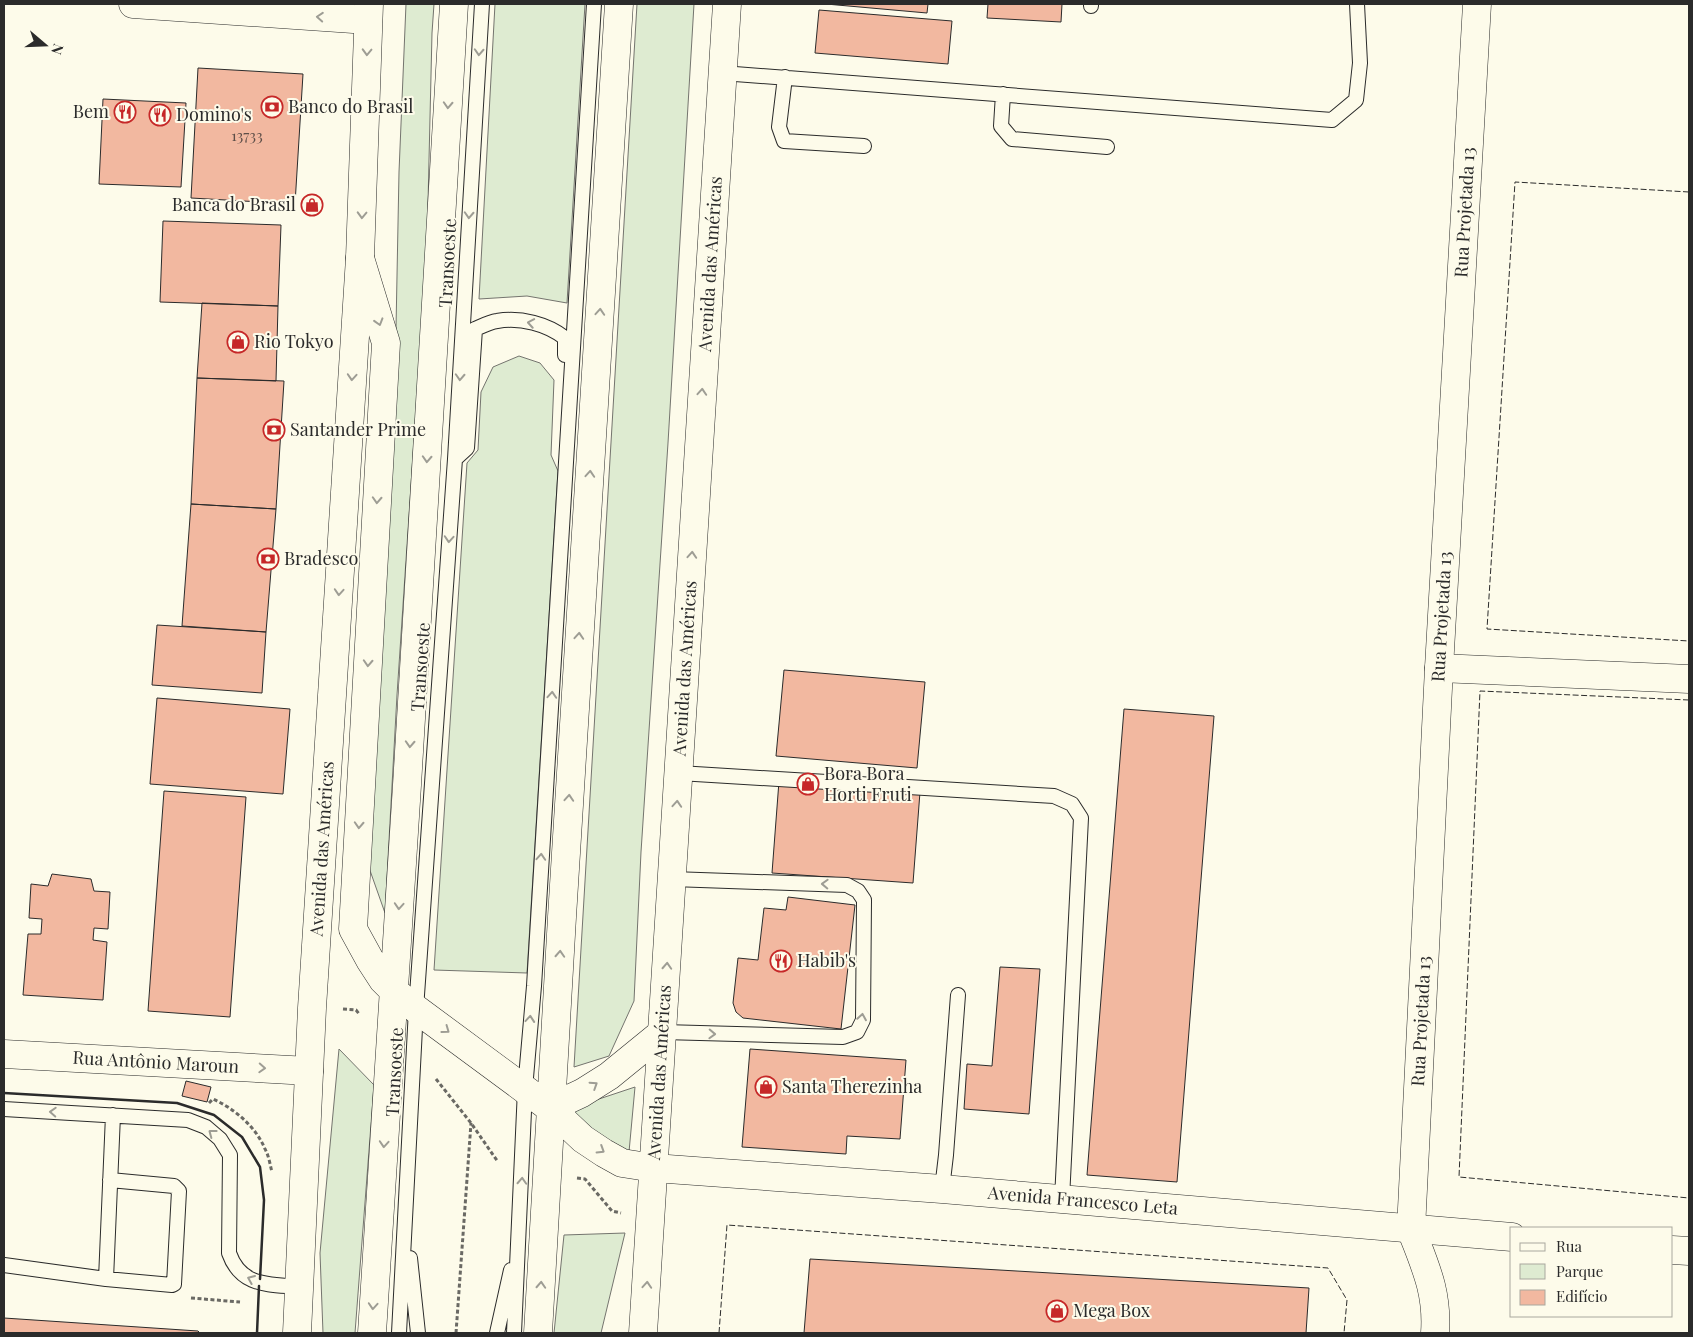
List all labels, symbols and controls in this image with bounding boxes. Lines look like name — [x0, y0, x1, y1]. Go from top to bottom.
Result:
one-way arrow — [316, 12, 324, 23]
north arrow — [20, 20, 70, 70]
text: N — [47, 42, 68, 57]
one-way arrow — [362, 49, 373, 57]
one-way arrow — [474, 49, 485, 57]
place label: Banco do Brasil — [288, 94, 413, 118]
bank icon: Banco do Brasil — [260, 95, 284, 119]
place label: Bem — [73, 99, 109, 123]
restaurant icon: Bem — [113, 100, 137, 124]
one-way arrow — [443, 101, 454, 109]
place label: Domino's — [176, 102, 252, 126]
restaurant icon: Domino's — [148, 103, 172, 127]
house number: 13733 — [231, 125, 263, 145]
street label: Rua Projetada 13 — [1448, 146, 1480, 278]
street label: Avenida das Américas — [692, 176, 727, 353]
place label: Banca do Brasil — [172, 192, 296, 216]
shop icon: Banca do Brasil — [300, 193, 324, 217]
one-way arrow — [356, 211, 367, 219]
one-way arrow — [464, 211, 475, 219]
street label: Transoeste — [433, 218, 461, 308]
one-way arrow — [594, 307, 605, 315]
one-way arrow — [374, 317, 384, 325]
one-way arrow — [526, 318, 535, 328]
place label: Rio Tokyo — [254, 329, 334, 353]
shop icon: Rio Tokyo — [226, 330, 250, 354]
one-way arrow — [347, 373, 358, 381]
one-way arrow — [454, 373, 465, 381]
one-way arrow — [697, 388, 708, 396]
place label: Santander Prime — [290, 417, 426, 441]
bank icon: Santander Prime — [262, 418, 286, 442]
one-way arrow — [421, 455, 432, 463]
one-way arrow — [584, 470, 595, 478]
one-way arrow — [371, 497, 382, 505]
one-way arrow — [444, 535, 455, 543]
place label: Bradesco — [284, 546, 358, 570]
bank icon: Bradesco — [256, 547, 280, 571]
one-way arrow — [687, 550, 698, 558]
street label: Rua Projetada 13 — [1425, 551, 1457, 682]
street label: Avenida das Américas — [666, 580, 702, 758]
one-way arrow — [333, 588, 344, 596]
street label: Transoeste — [405, 621, 435, 712]
one-way arrow — [574, 632, 585, 640]
one-way arrow — [362, 659, 373, 667]
one-way arrow — [546, 690, 557, 698]
one-way arrow — [404, 740, 415, 748]
street label: Avenida das Américas — [304, 760, 339, 938]
place label: Bora Bora Horti Fruti — [824, 761, 912, 806]
shop icon: Bora Bora Horti Fruti — [796, 772, 820, 796]
one-way arrow — [564, 794, 575, 802]
one-way arrow — [671, 800, 682, 808]
one-way arrow — [353, 821, 364, 829]
one-way arrow — [535, 852, 546, 860]
one-way arrow — [821, 879, 829, 890]
one-way arrow — [394, 902, 405, 910]
place label: Habib's — [797, 948, 856, 972]
restaurant icon: Habib's — [769, 949, 793, 973]
one-way arrow — [554, 950, 565, 958]
street label: Rua Projetada 13 — [1405, 955, 1436, 1087]
one-way arrow — [662, 962, 673, 970]
street label: Avenida das Américas — [641, 984, 676, 1162]
one-way arrow — [856, 1012, 866, 1021]
one-way arrow — [525, 1015, 536, 1023]
one-way arrow — [440, 1025, 449, 1033]
street label: Transoeste — [380, 1027, 408, 1117]
one-way arrow — [708, 1029, 716, 1039]
street label: Rua Antônio Maroun — [72, 1045, 240, 1078]
one-way arrow — [258, 1063, 266, 1074]
place label: Santa Therezinha — [782, 1074, 922, 1098]
shop icon: Santa Therezinha — [754, 1075, 778, 1099]
one-way arrow — [588, 1082, 597, 1092]
one-way arrow — [49, 1106, 57, 1117]
one-way arrow — [209, 1130, 218, 1138]
one-way arrow — [378, 1140, 389, 1148]
one-way arrow — [595, 1144, 604, 1154]
one-way arrow — [516, 1177, 527, 1185]
street label: Avenida Francesco Leta — [986, 1180, 1179, 1220]
legend — [1510, 1227, 1673, 1317]
text: Rua — [1556, 1236, 1582, 1256]
text: Parque — [1556, 1261, 1603, 1281]
one-way arrow — [247, 1274, 256, 1285]
one-way arrow — [535, 1280, 546, 1288]
one-way arrow — [641, 1280, 652, 1288]
text: Edifício — [1556, 1286, 1608, 1306]
place label: Mega Box — [1073, 1298, 1151, 1322]
shop icon: Mega Box — [1045, 1299, 1069, 1323]
one-way arrow — [368, 1302, 379, 1310]

